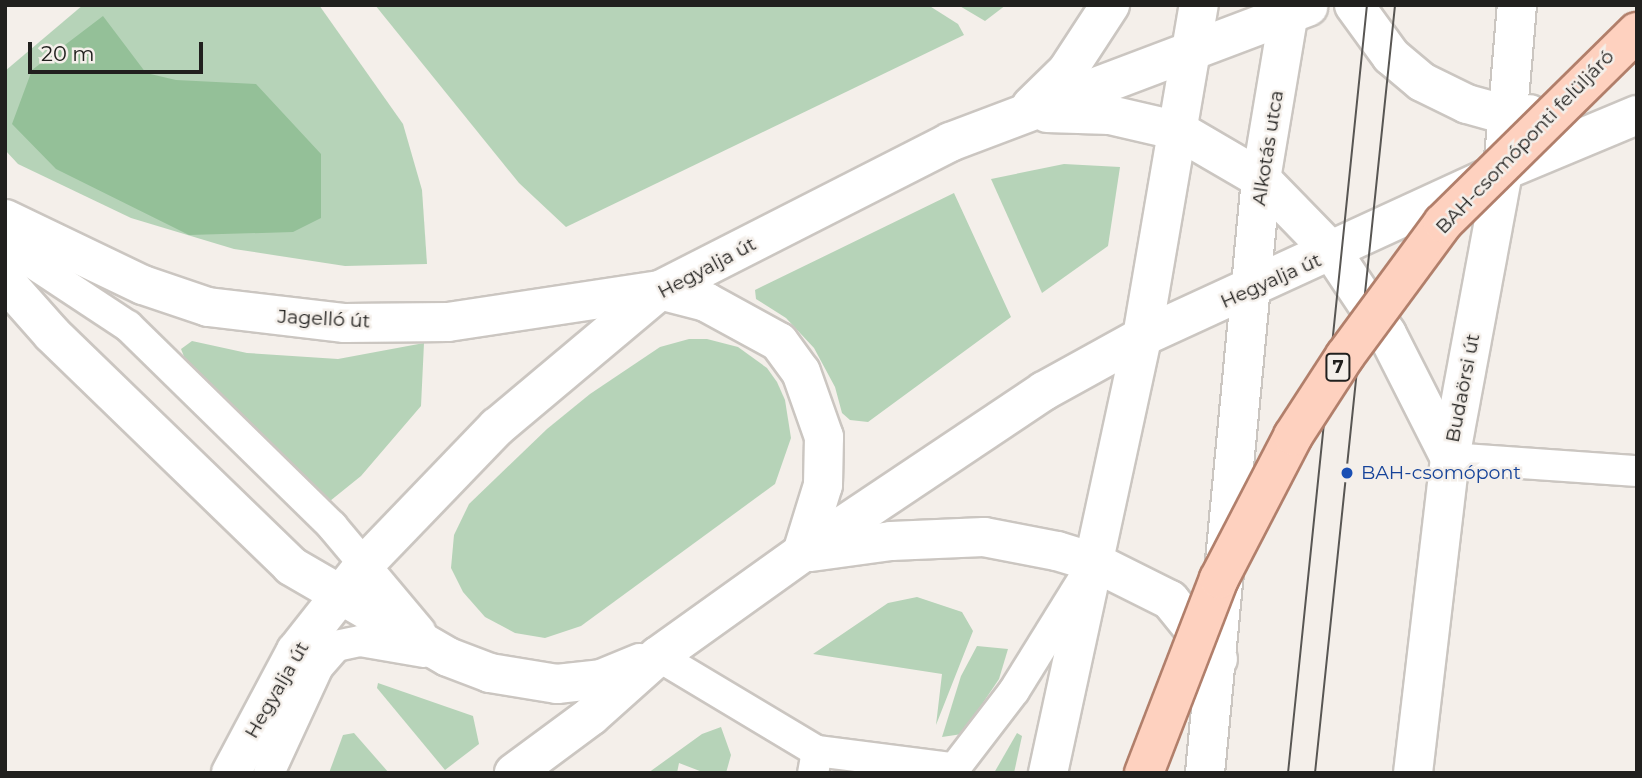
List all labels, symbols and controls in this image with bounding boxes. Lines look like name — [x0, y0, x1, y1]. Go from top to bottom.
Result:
scale bar — [32, 28, 206, 72]
text: 20 m — [41, 41, 95, 66]
street label: BAH-csomóponti felüljáró — [1431, 45, 1619, 239]
street label: Alkotás utca — [1248, 89, 1288, 207]
street label: Hegyalja út — [654, 233, 760, 303]
street label: Hegyalja út — [1217, 249, 1325, 313]
street label: Jagelló út — [277, 305, 371, 333]
street label: Budaörsi út — [1441, 332, 1485, 444]
road number: 7 — [1324, 352, 1352, 382]
place label: BAH-csomópont — [1361, 462, 1521, 484]
marker: BAH-csomópont — [1339, 465, 1355, 481]
street label: Hegyalja út — [240, 638, 314, 742]

